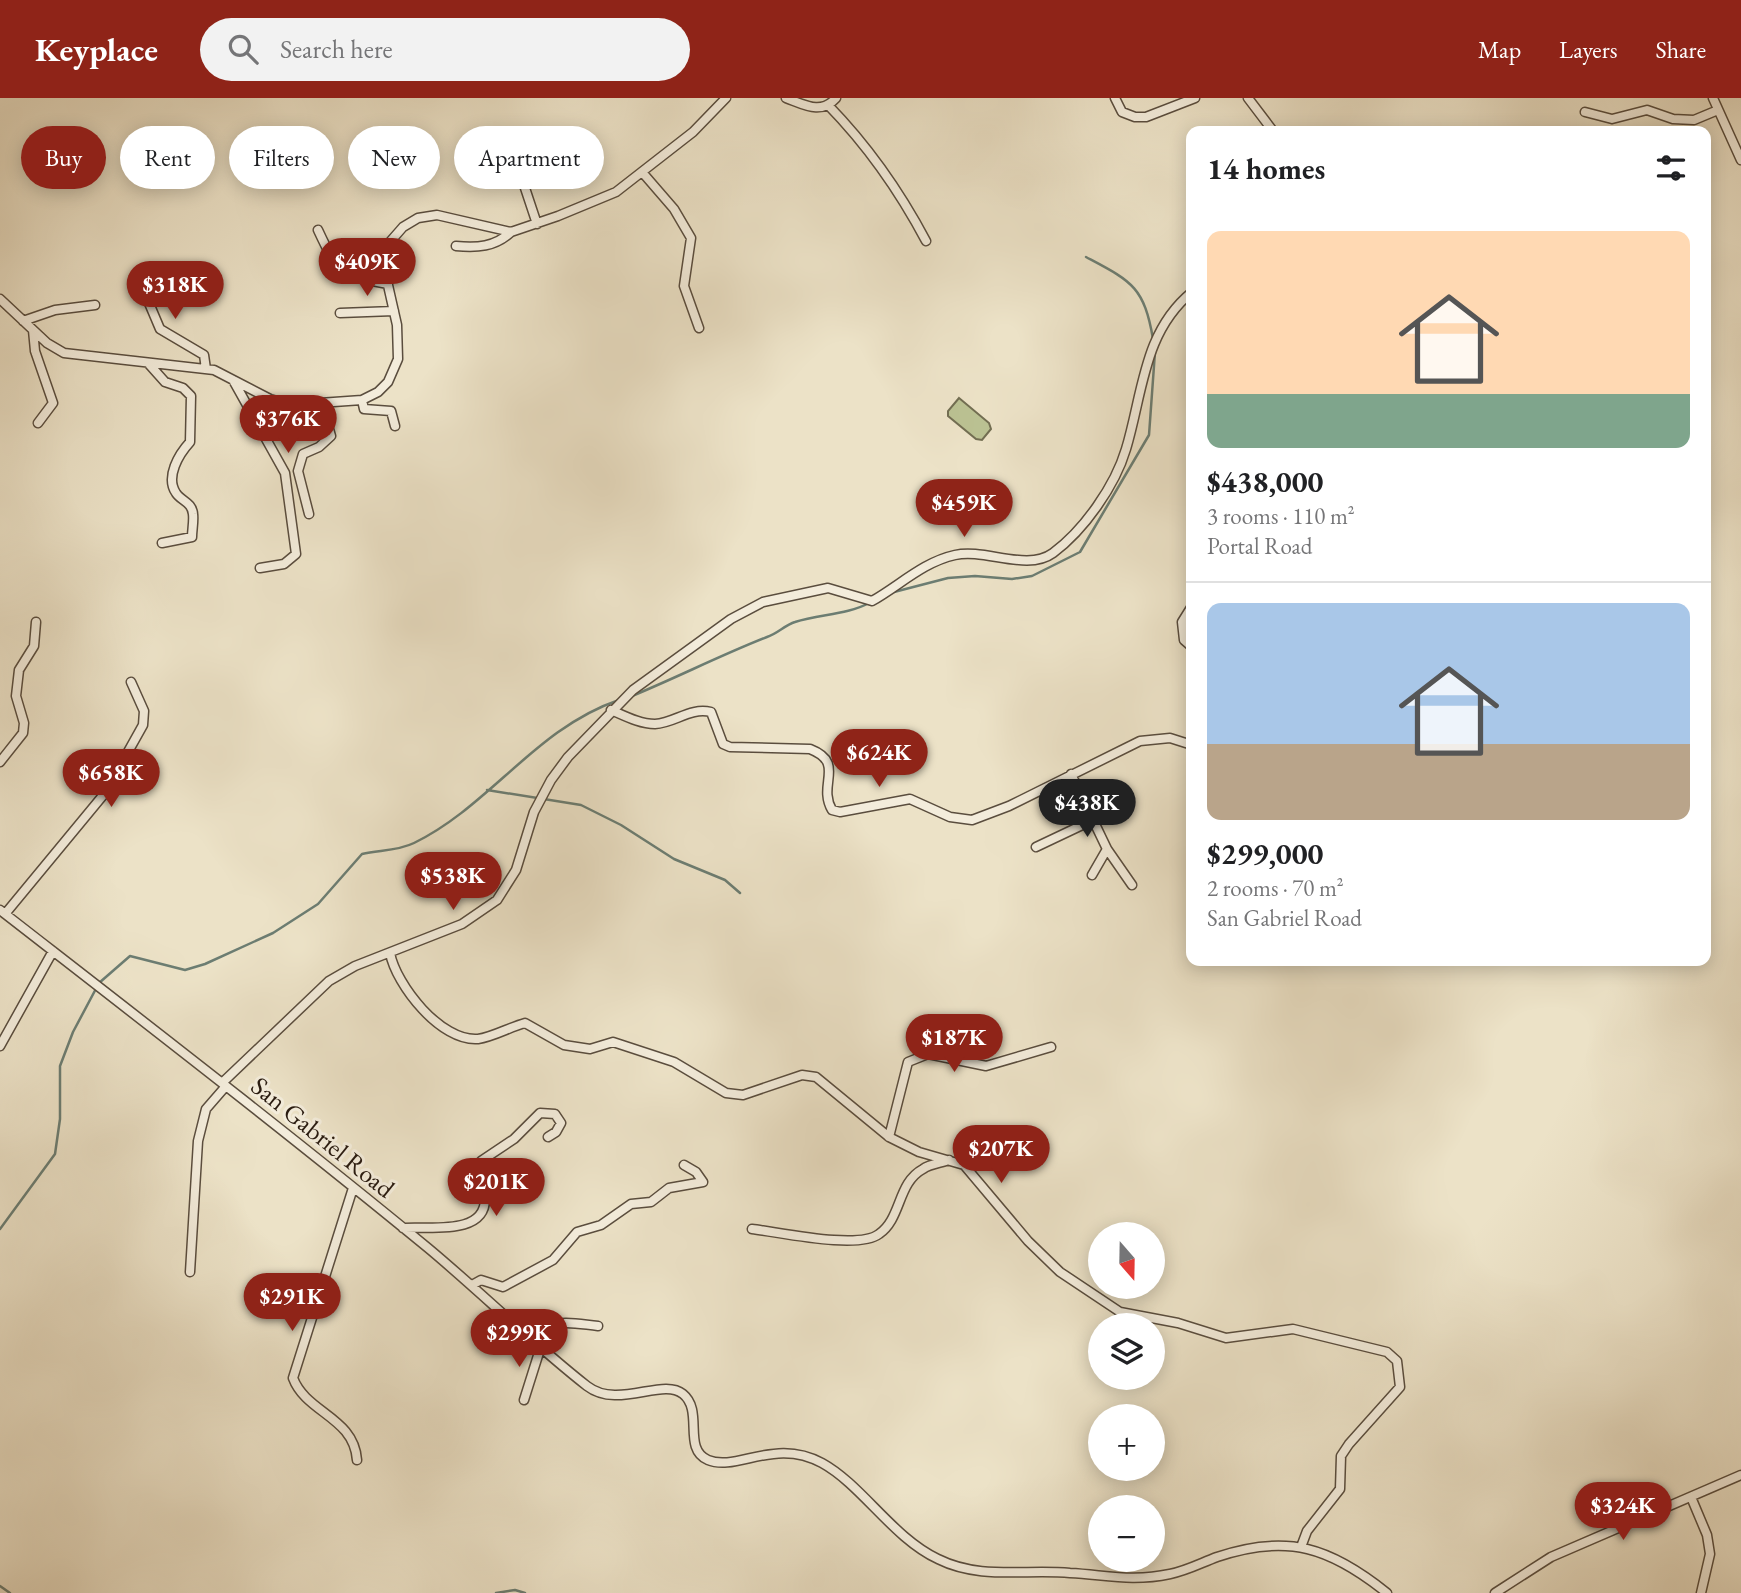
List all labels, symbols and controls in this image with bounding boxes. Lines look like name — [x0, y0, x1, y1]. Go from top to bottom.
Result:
search box — [200, 18, 690, 81]
text: Keyplace — [35, 28, 158, 71]
icon: search — [224, 30, 262, 68]
text: Search here — [280, 32, 393, 66]
text: Map — [1478, 34, 1521, 65]
text: Layers — [1559, 34, 1618, 65]
text: Share — [1656, 34, 1706, 65]
chip: Buy — [21, 126, 106, 189]
chip: Rent — [120, 126, 215, 189]
chip: Filters — [229, 126, 334, 189]
chip: New — [348, 126, 440, 189]
chip: Apartment — [454, 126, 604, 189]
text: 14 homes — [1207, 149, 1325, 188]
icon: filters — [1652, 149, 1690, 187]
pin: $409K — [318, 238, 416, 298]
text: $409K — [335, 246, 399, 276]
pin: $318K — [126, 262, 224, 321]
text: $318K — [143, 269, 207, 299]
icon: home — [1386, 276, 1512, 402]
pin: $376K — [239, 396, 337, 455]
text: $376K — [256, 403, 320, 433]
text: $438,000 — [1207, 462, 1323, 501]
pin: $459K — [915, 480, 1013, 539]
text: $459K — [932, 487, 996, 517]
text: 3 rooms · 110 m² — [1207, 501, 1355, 531]
text: Portal Road — [1207, 531, 1312, 561]
icon: home — [1386, 648, 1512, 774]
pin: $624K — [830, 730, 928, 789]
text: $624K — [847, 737, 911, 767]
pin: $658K — [62, 750, 160, 809]
text: $658K — [79, 757, 143, 787]
pin: $438K — [1038, 780, 1136, 839]
text: $438K — [1055, 787, 1119, 817]
text: $299,000 — [1207, 834, 1323, 873]
pin: $538K — [404, 852, 502, 912]
text: $538K — [421, 860, 485, 890]
text: 2 rooms · 70 m² — [1207, 873, 1344, 903]
text: San Gabriel Road — [1207, 903, 1362, 933]
pin: $187K — [905, 1014, 1003, 1074]
text: $187K — [922, 1022, 986, 1052]
street label: San Gabriel Road — [244, 1069, 402, 1206]
pin: $207K — [952, 1126, 1050, 1185]
text: $207K — [969, 1133, 1033, 1163]
pin: $201K — [447, 1158, 545, 1218]
text: $201K — [464, 1166, 528, 1196]
north arrow — [1088, 1222, 1166, 1298]
map controls — [1088, 1222, 1165, 1572]
pin: $291K — [243, 1274, 341, 1333]
text: $291K — [260, 1281, 324, 1311]
pin: $299K — [470, 1310, 568, 1369]
button: layers — [1088, 1313, 1165, 1390]
text: $299K — [487, 1317, 551, 1347]
button: + — [1088, 1404, 1165, 1481]
pin: $324K — [1574, 1482, 1672, 1542]
text: $324K — [1591, 1490, 1655, 1520]
button: − — [1088, 1495, 1165, 1572]

